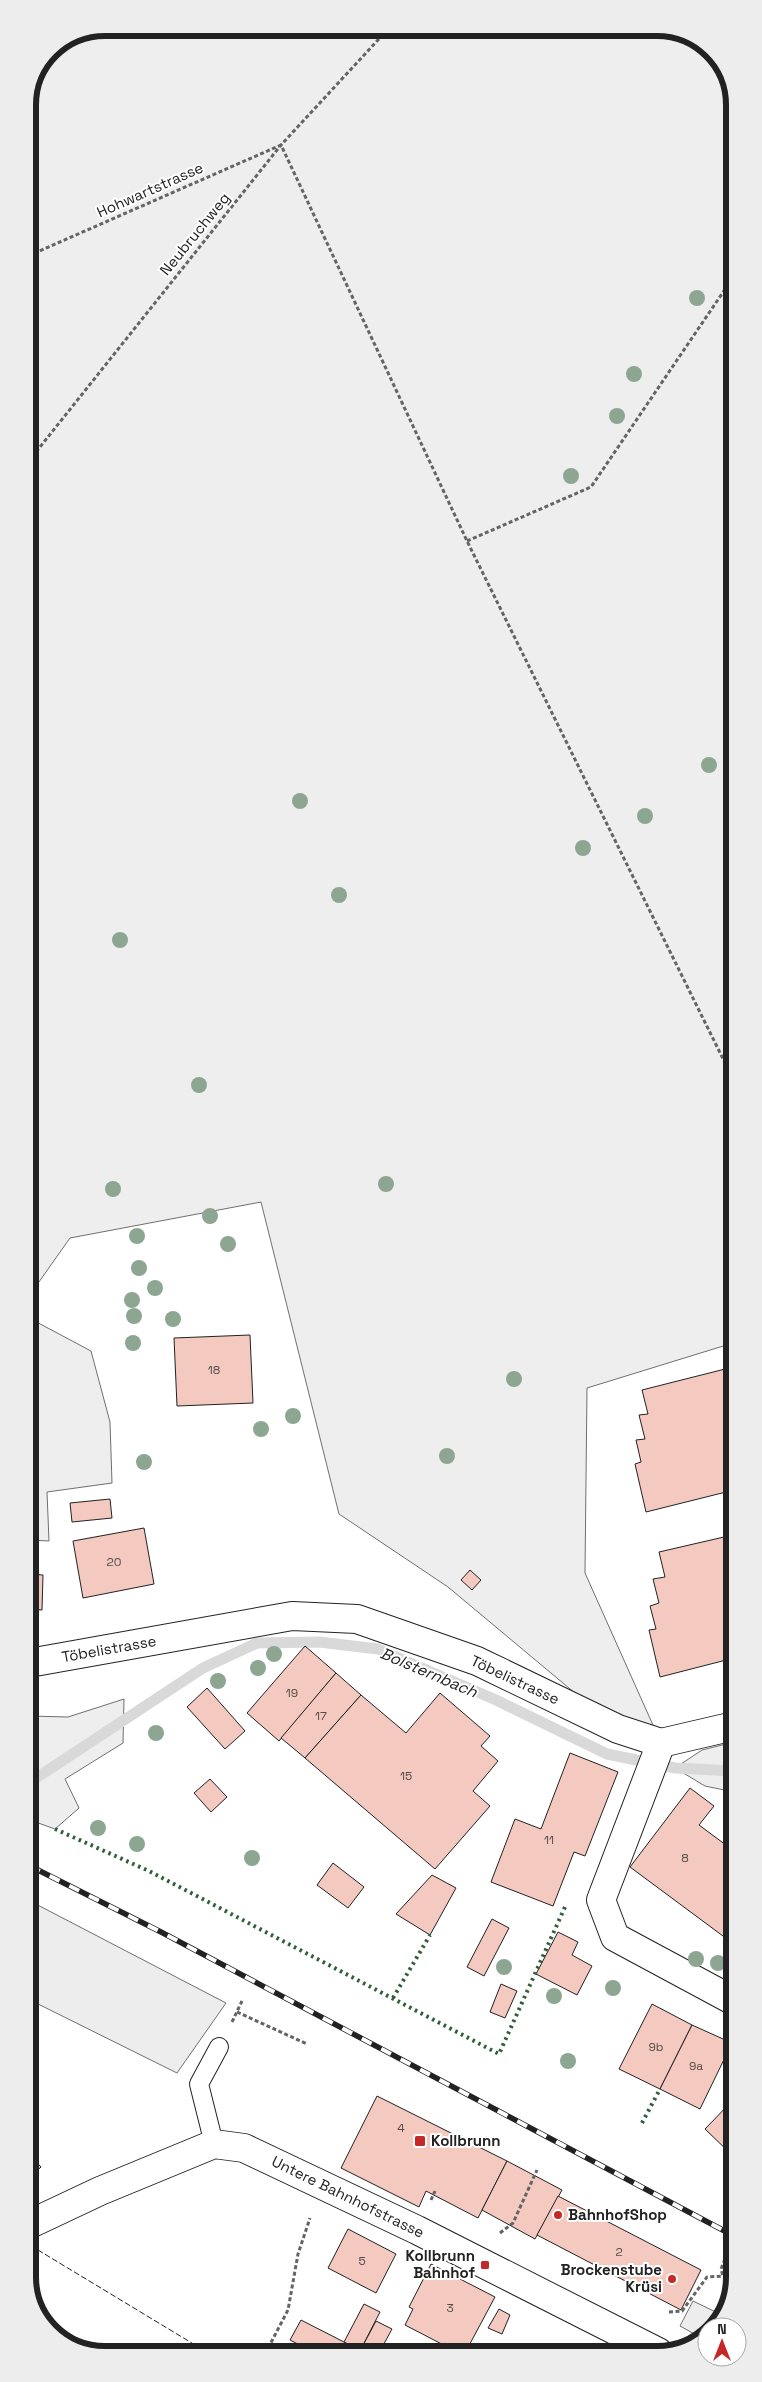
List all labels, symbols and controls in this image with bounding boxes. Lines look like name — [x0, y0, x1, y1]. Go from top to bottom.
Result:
street label: Hohwartstrasse — [94, 158, 206, 222]
street label: Neubruchweg — [155, 188, 234, 279]
house number: 18 — [208, 1362, 220, 1378]
house number: 20 — [107, 1554, 121, 1570]
street label: Töbelistrasse — [60, 1631, 158, 1666]
water label: Bolsternbach — [377, 1643, 482, 1703]
street label: Töbelistrasse — [468, 1651, 563, 1708]
house number: 19 — [286, 1685, 298, 1701]
house number: 17 — [315, 1708, 327, 1724]
house number: 15 — [400, 1768, 412, 1784]
house number: 11 — [544, 1832, 554, 1848]
house number: 8 — [681, 1850, 689, 1866]
house number: 9b — [648, 2039, 664, 2055]
house number: 9a — [689, 2058, 703, 2074]
house number: 4 — [397, 2120, 405, 2136]
place label: Kollbrunn — [431, 2131, 501, 2150]
marker: Kollbrunn — [413, 2134, 427, 2148]
street label: Untere Bahnhofstrasse — [269, 2151, 428, 2242]
place label: BahnhofShop — [568, 2205, 667, 2224]
marker: BahnhofShop — [552, 2209, 564, 2221]
house number: 2 — [615, 2244, 623, 2260]
place label: Kollbrunn Bahnhof — [405, 2246, 475, 2282]
house number: 5 — [358, 2253, 366, 2269]
marker: Kollbrunn Bahnhof — [479, 2259, 491, 2271]
place label: Brockenstube Krüsi — [560, 2260, 662, 2296]
marker: Brockenstube Krüsi — [666, 2273, 678, 2285]
house number: 3 — [446, 2300, 454, 2316]
north arrow — [697, 2317, 747, 2367]
text: N — [717, 2320, 727, 2338]

